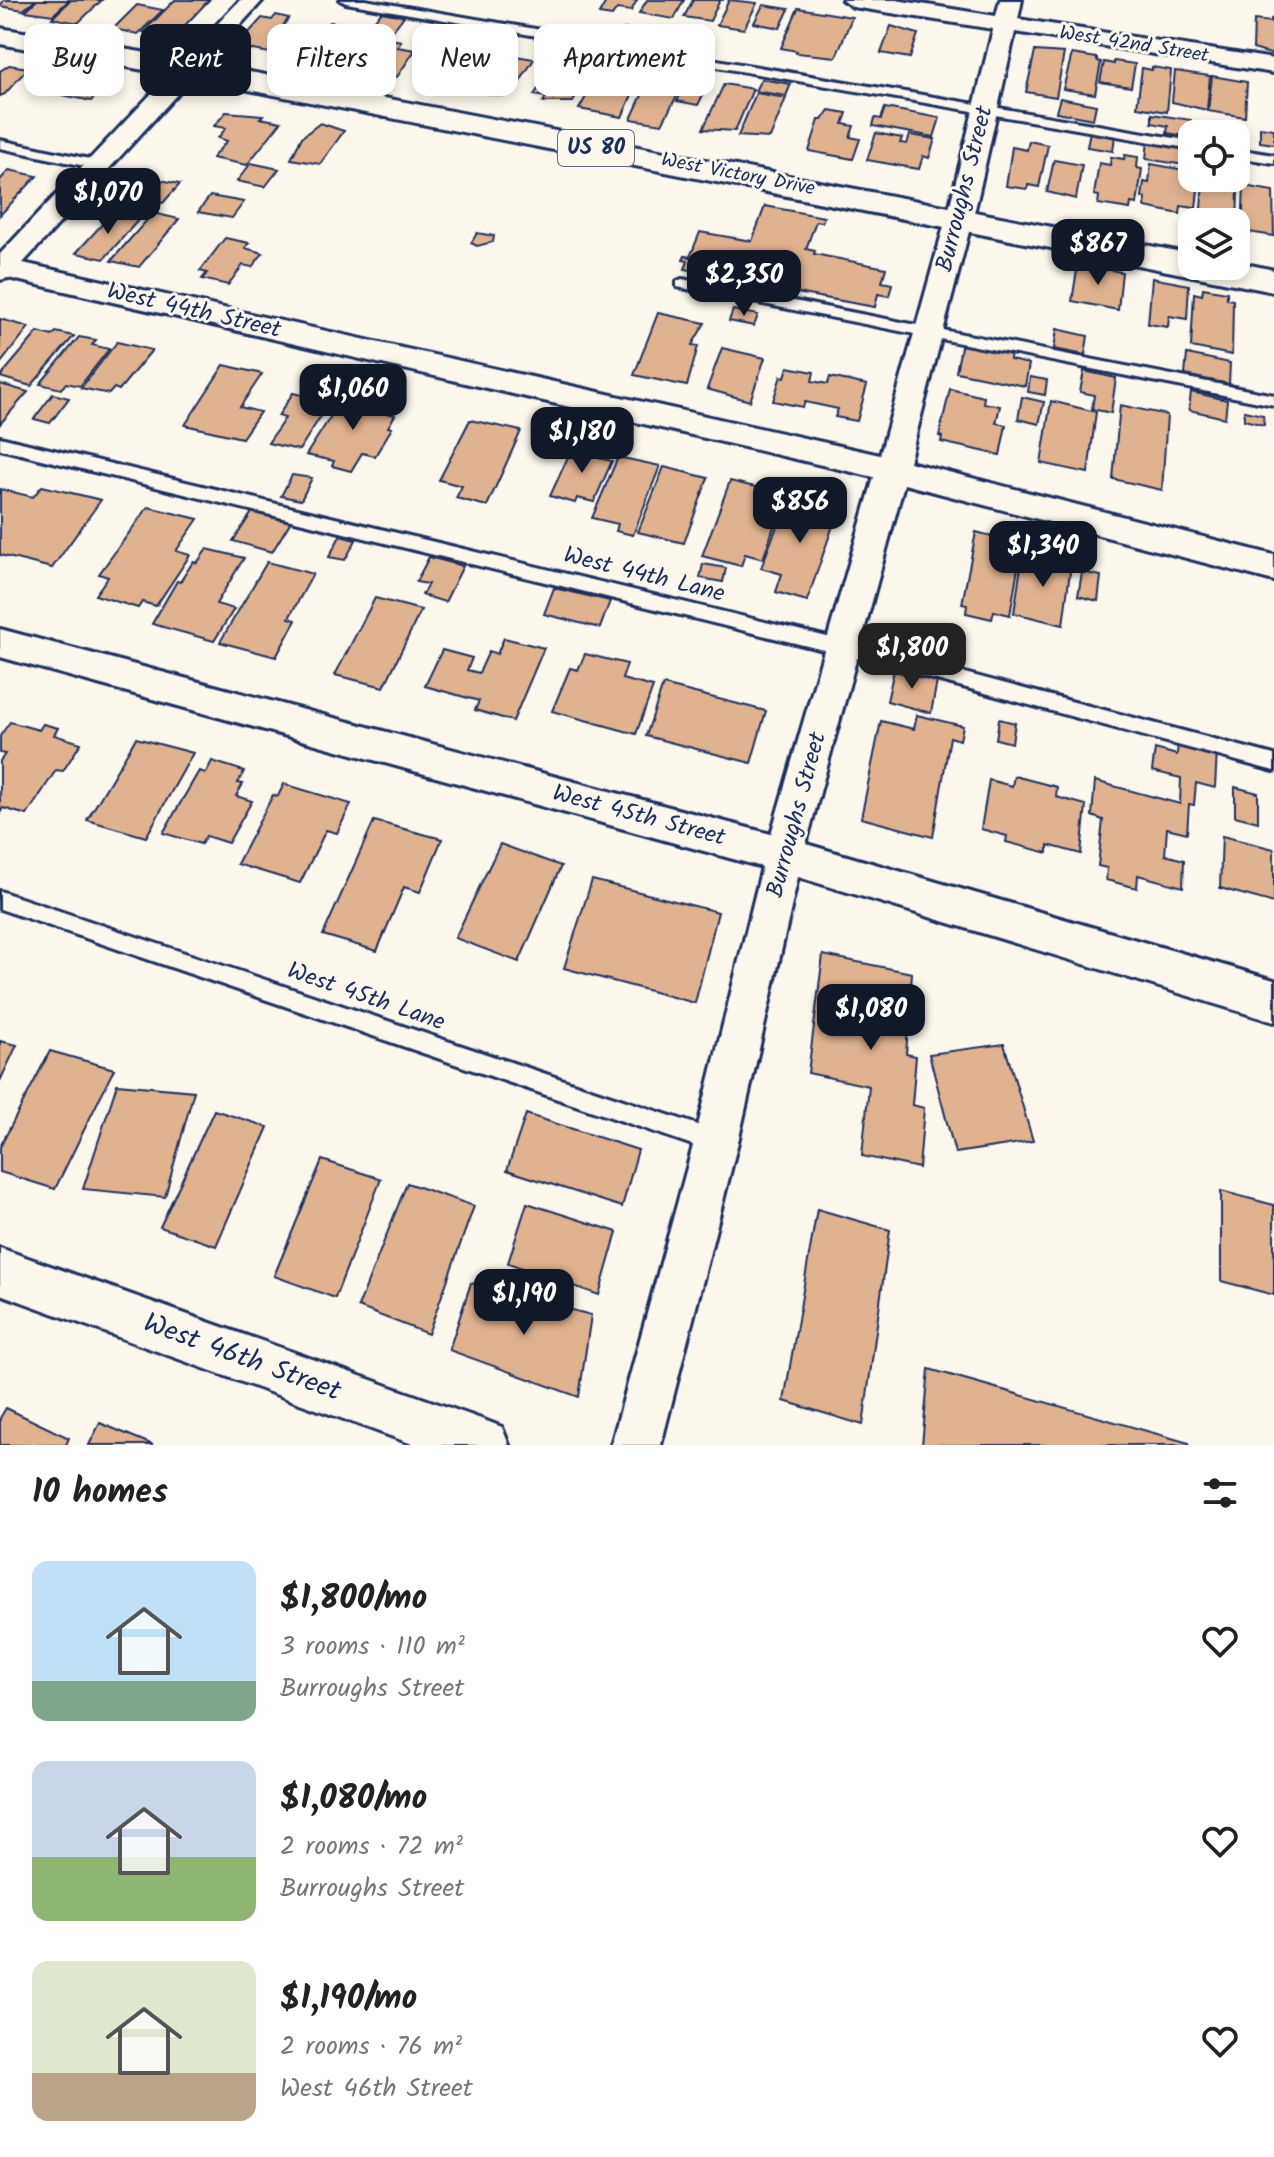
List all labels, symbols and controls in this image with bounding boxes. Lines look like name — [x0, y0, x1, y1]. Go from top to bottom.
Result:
street label: West 42nd Street — [1057, 17, 1211, 73]
chip: Buy — [24, 24, 124, 96]
chip: Rent — [140, 24, 251, 96]
chip: Filters — [267, 24, 396, 96]
chip: New — [412, 24, 518, 96]
chip: Apartment — [534, 24, 715, 96]
street label: Burroughs Street — [926, 101, 1005, 276]
map controls — [1178, 120, 1250, 280]
button: locate — [1178, 120, 1250, 192]
road number: US 80 — [558, 130, 634, 166]
street label: West Victory Drive — [658, 144, 818, 206]
pin: $1,070 — [43, 168, 173, 236]
text: $1,070 — [73, 173, 143, 215]
button: layers — [1178, 208, 1250, 280]
pin: $867 — [1051, 219, 1145, 287]
text: $867 — [1069, 224, 1127, 266]
pin: $2,350 — [679, 250, 809, 318]
text: $2,350 — [705, 255, 783, 297]
street label: West 44th Street — [103, 272, 286, 350]
pin: $1,060 — [288, 364, 418, 432]
text: $1,060 — [318, 369, 388, 411]
pin: $1,180 — [517, 407, 647, 475]
text: $1,180 — [549, 412, 615, 454]
pin: $856 — [753, 477, 847, 545]
text: $856 — [771, 482, 829, 524]
pin: $1,340 — [978, 521, 1108, 589]
text: $1,340 — [1007, 526, 1079, 568]
street label: West 44th Lane — [559, 536, 729, 614]
pin: $1,800 — [847, 623, 977, 691]
text: $1,800 — [876, 628, 948, 670]
street label: Burroughs Street — [756, 727, 838, 902]
street label: West 45th Street — [548, 774, 730, 858]
street label: West 45th Lane — [282, 952, 450, 1042]
pin: $1,080 — [806, 984, 936, 1052]
text: $1,080 — [835, 989, 907, 1031]
pin: $1,190 — [459, 1269, 589, 1337]
text: $1,190 — [492, 1274, 556, 1316]
street label: West 46th Street — [137, 1301, 348, 1415]
text: 10 homes — [32, 1466, 168, 1520]
icon: filters — [1198, 1471, 1242, 1515]
text: $1,800/mo — [280, 1572, 427, 1626]
icon: home — [96, 1593, 192, 1689]
icon: heart — [1198, 1619, 1242, 1663]
text: 3 rooms · 110 m² — [280, 1626, 465, 1668]
text: Burroughs Street — [280, 1668, 464, 1710]
text: $1,080/mo — [280, 1772, 427, 1826]
icon: home — [96, 1793, 192, 1889]
icon: heart — [1198, 1819, 1242, 1863]
text: 2 rooms · 72 m² — [280, 1826, 463, 1868]
text: Burroughs Street — [280, 1868, 464, 1910]
text: $1,190/mo — [280, 1972, 417, 2026]
icon: home — [96, 1993, 192, 2089]
icon: heart — [1198, 2019, 1242, 2063]
text: 2 rooms · 76 m² — [280, 2026, 462, 2068]
text: West 46th Street — [280, 2068, 473, 2110]

